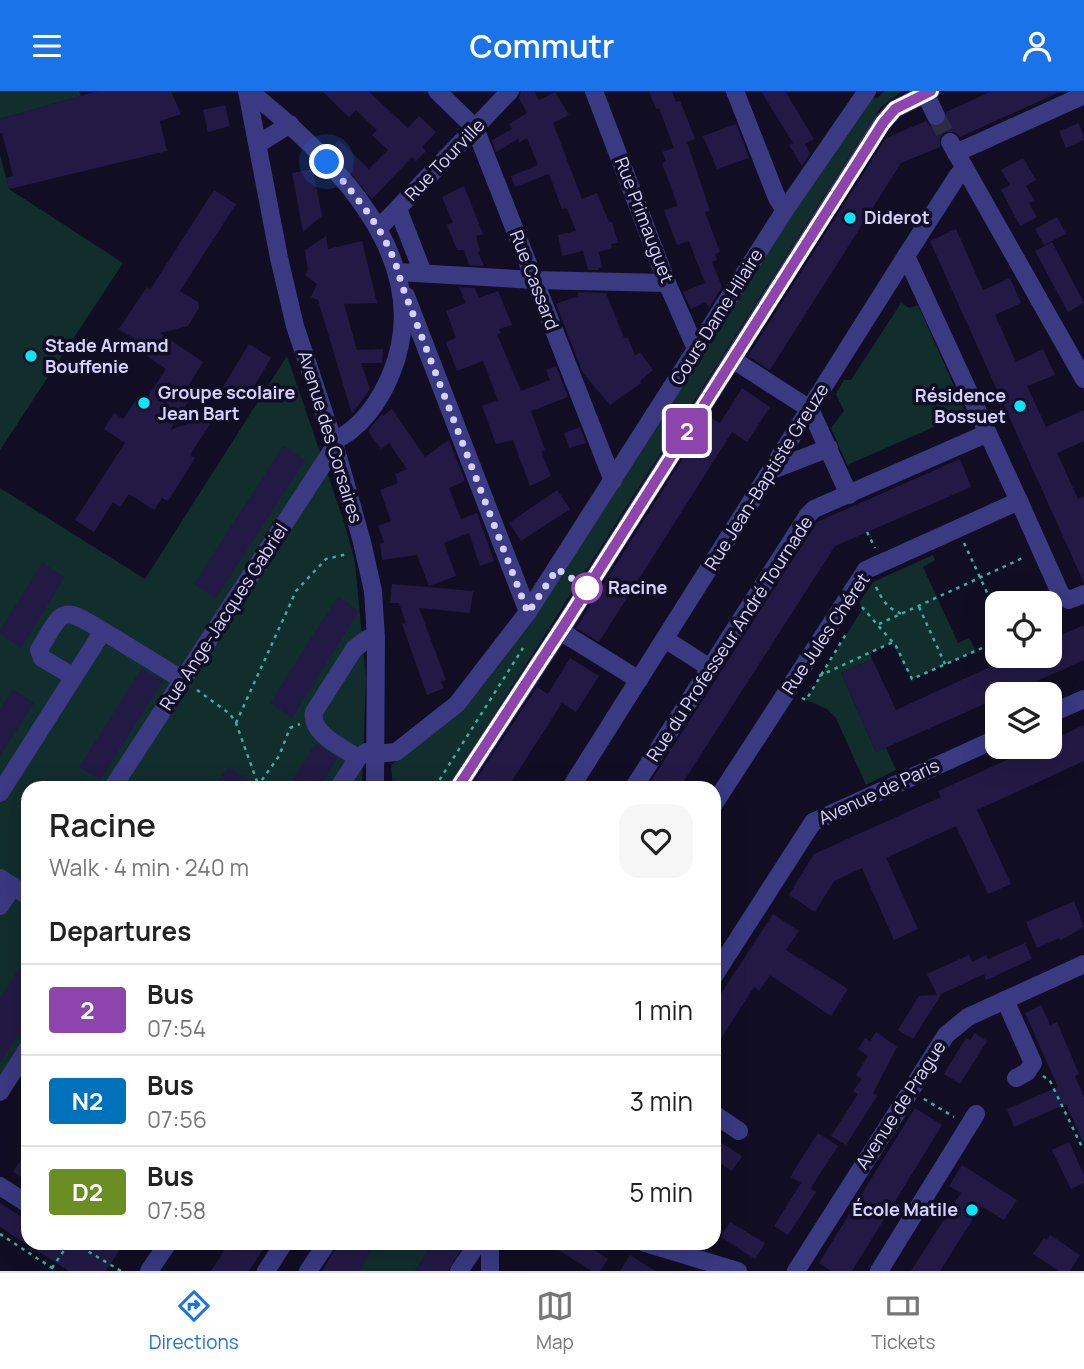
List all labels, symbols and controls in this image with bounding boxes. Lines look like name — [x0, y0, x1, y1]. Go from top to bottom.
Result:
text: Commutr — [470, 24, 614, 68]
icon: menu — [28, 27, 66, 65]
icon: person — [1018, 27, 1056, 65]
street label: Rue Tourville — [399, 113, 490, 206]
your location — [309, 144, 344, 179]
street label: Rue Primauguet — [610, 153, 680, 286]
place label: Diderot — [864, 205, 930, 229]
marker: Diderot — [842, 210, 858, 226]
street label: Rue Cassard — [505, 226, 565, 333]
street label: Cours Dame Hilaire — [664, 244, 768, 389]
place label: Stade Armand Bouffenie — [45, 333, 169, 378]
marker: Stade Armand Bouffenie — [23, 348, 39, 364]
street label: Avenue des Corsaires — [293, 348, 369, 526]
street label: Rue Jean-Baptiste Greuze — [699, 378, 834, 574]
place label: Groupe scolaire Jean Bart — [158, 380, 296, 425]
place label: Résidence Bossuet — [915, 383, 1006, 428]
marker: Groupe scolaire Jean Bart — [136, 395, 152, 411]
marker: Résidence Bossuet — [1012, 398, 1028, 414]
line badge: 2 — [664, 408, 710, 454]
text: 2 — [680, 414, 694, 447]
street label: Rue du Professeur André Tournade — [641, 511, 818, 766]
street label: Rue Ange-Jacques Gabriel — [154, 518, 293, 715]
street label: Rue Jules Chéret — [776, 568, 875, 699]
marker: Racine — [572, 573, 602, 603]
place label: Racine — [608, 575, 667, 599]
map controls — [985, 591, 1062, 759]
button: locate — [985, 591, 1062, 668]
button: layers — [985, 682, 1062, 759]
street label: Avenue de Paris — [814, 753, 943, 830]
text: Racine — [49, 802, 156, 847]
button: heart — [619, 804, 693, 878]
text: Walk · 4 min · 240 m — [49, 851, 249, 883]
text: Departures — [49, 913, 191, 949]
text: Bus — [147, 976, 194, 1012]
text: 1 min — [634, 992, 693, 1028]
text: 2 — [80, 993, 95, 1026]
text: 07:54 — [147, 1012, 206, 1044]
street label: Avenue de Prague — [850, 1035, 951, 1173]
text: Bus — [147, 1067, 194, 1103]
text: 3 min — [630, 1083, 693, 1119]
text: N2 — [72, 1084, 103, 1117]
text: 07:56 — [147, 1103, 207, 1135]
text: Bus — [147, 1158, 194, 1194]
text: 5 min — [629, 1174, 693, 1210]
text: D2 — [72, 1175, 103, 1208]
text: 07:58 — [147, 1194, 206, 1226]
place label: École Matile — [852, 1197, 958, 1221]
marker: École Matile — [964, 1202, 980, 1218]
tab: Directions — [149, 1287, 239, 1355]
tab: Map — [536, 1287, 574, 1355]
tab: Tickets — [871, 1287, 935, 1355]

